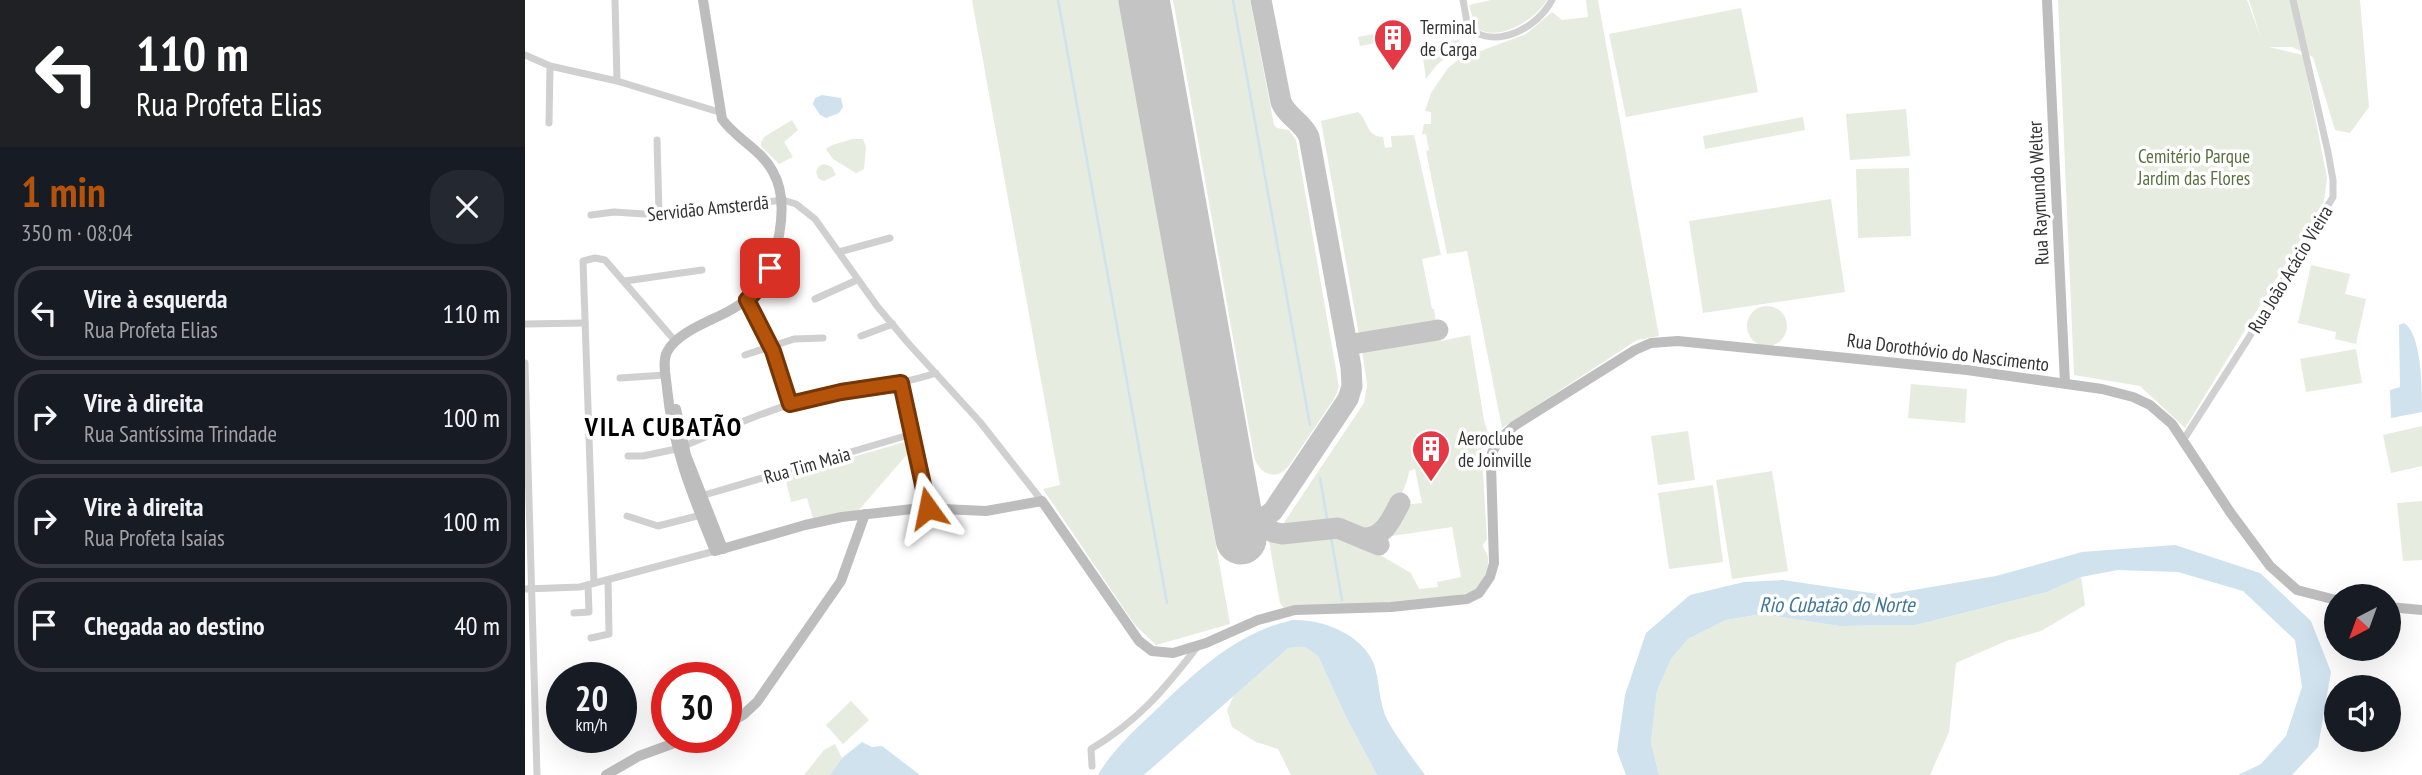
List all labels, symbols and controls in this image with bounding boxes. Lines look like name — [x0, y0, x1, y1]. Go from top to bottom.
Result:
place label: Terminal de Carga — [1420, 15, 1477, 61]
building icon: Terminal de Carga — [1372, 17, 1414, 72]
text: 110 m — [136, 21, 249, 85]
icon: left — [21, 28, 112, 119]
text: Rua Profeta Elias — [136, 83, 322, 125]
street label: Rua Raymundo Welter — [2022, 119, 2054, 266]
park label: Cemitério Parque Jardim das Flores — [2137, 144, 2250, 190]
text: 1 min — [21, 164, 106, 219]
button: close — [430, 170, 504, 244]
street label: Servidão Amsterdã — [646, 190, 770, 226]
street label: Rua João Acácio Vieira — [2242, 201, 2338, 337]
text: 350 m · 08:04 — [21, 218, 133, 247]
pin — [740, 238, 800, 298]
icon: arrive — [751, 249, 789, 287]
text: Vire à esquerda — [84, 282, 227, 315]
icon: left — [25, 294, 63, 332]
text: 110 m — [442, 297, 500, 330]
text: Rua Profeta Elias — [84, 315, 218, 344]
street label: Rua Dorothóvio do Nascimento — [1846, 328, 2050, 376]
text: Vire à direita — [84, 386, 203, 419]
icon: right — [25, 398, 63, 436]
text: 100 m — [442, 401, 500, 434]
district label: VILA CUBATÃO — [584, 410, 743, 443]
text: Rua Santíssima Trindade — [84, 419, 277, 448]
place label: Aeroclube de Joinville — [1458, 426, 1532, 472]
building icon: Aeroclube de Joinville — [1410, 428, 1452, 483]
street label: Rua Tim Maia — [761, 441, 853, 489]
position arrow — [891, 471, 965, 545]
text: Vire à direita — [84, 490, 203, 523]
icon: right — [25, 502, 63, 540]
text: 100 m — [442, 505, 500, 538]
text: Rua Profeta Isaías — [84, 523, 225, 552]
north arrow — [2324, 584, 2401, 662]
map controls — [2324, 584, 2401, 752]
water label: Rio Cubatão do Norte — [1759, 591, 1916, 618]
icon: arrive — [25, 606, 63, 644]
text: Chegada ao destino — [84, 609, 265, 642]
text: 40 m — [454, 609, 500, 642]
speed limit sign: 30 — [651, 662, 742, 753]
text: 20 — [575, 675, 608, 721]
button: sound — [2324, 675, 2401, 752]
text: km/h — [576, 713, 607, 736]

